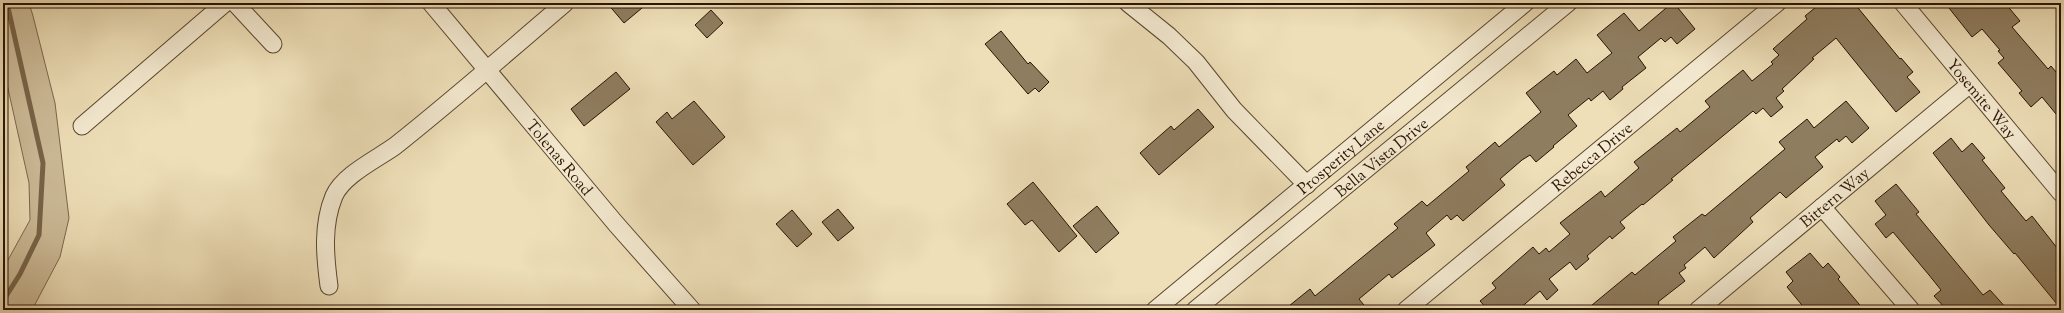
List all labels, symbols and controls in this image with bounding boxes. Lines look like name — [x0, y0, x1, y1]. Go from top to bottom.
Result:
street label: Yosemite Way — [1940, 55, 2021, 145]
street label: Bella Vista Drive — [1331, 113, 1434, 204]
street label: Prosperity Lane — [1293, 115, 1391, 201]
street label: Tolenas Road — [519, 116, 597, 202]
street label: Rebecca Drive — [1548, 118, 1639, 199]
street label: Bittern Way — [1796, 163, 1875, 234]

